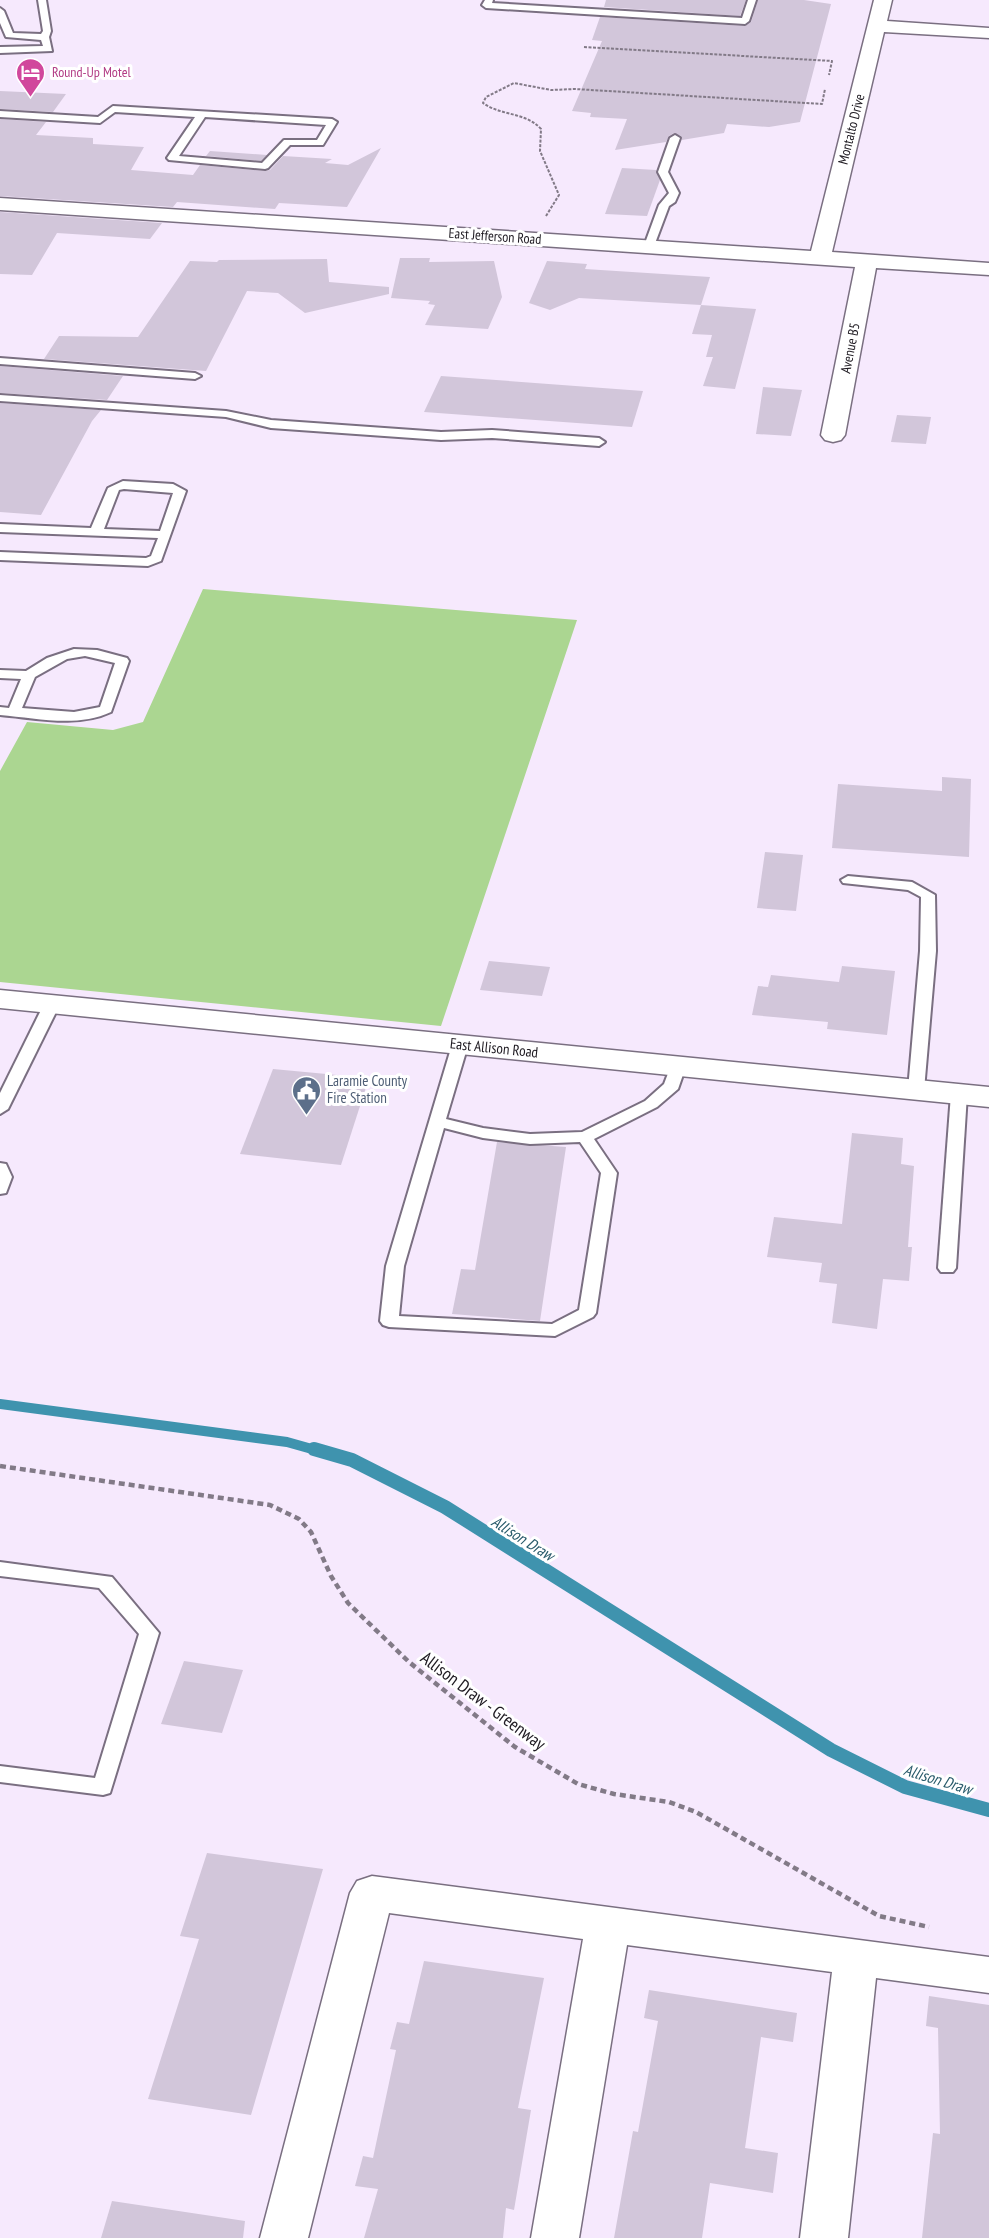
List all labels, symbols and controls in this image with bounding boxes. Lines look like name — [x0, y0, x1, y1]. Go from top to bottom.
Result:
hotel icon: Round-Up Motel — [15, 56, 47, 98]
place label: Round-Up Motel — [52, 63, 131, 81]
street label: Montalto Drive — [834, 92, 868, 166]
street label: East Jefferson Road — [448, 224, 542, 248]
street label: Avenue B5 — [836, 321, 864, 375]
street label: East Allison Road — [449, 1033, 539, 1062]
place label: Laramie County Fire Station — [327, 1071, 408, 1107]
public building icon: Laramie County Fire Station — [290, 1074, 322, 1116]
water label: Allison Draw — [488, 1511, 560, 1566]
street label: Allison Draw - Greenway — [416, 1646, 551, 1755]
water label: Allison Draw — [902, 1759, 977, 1800]

